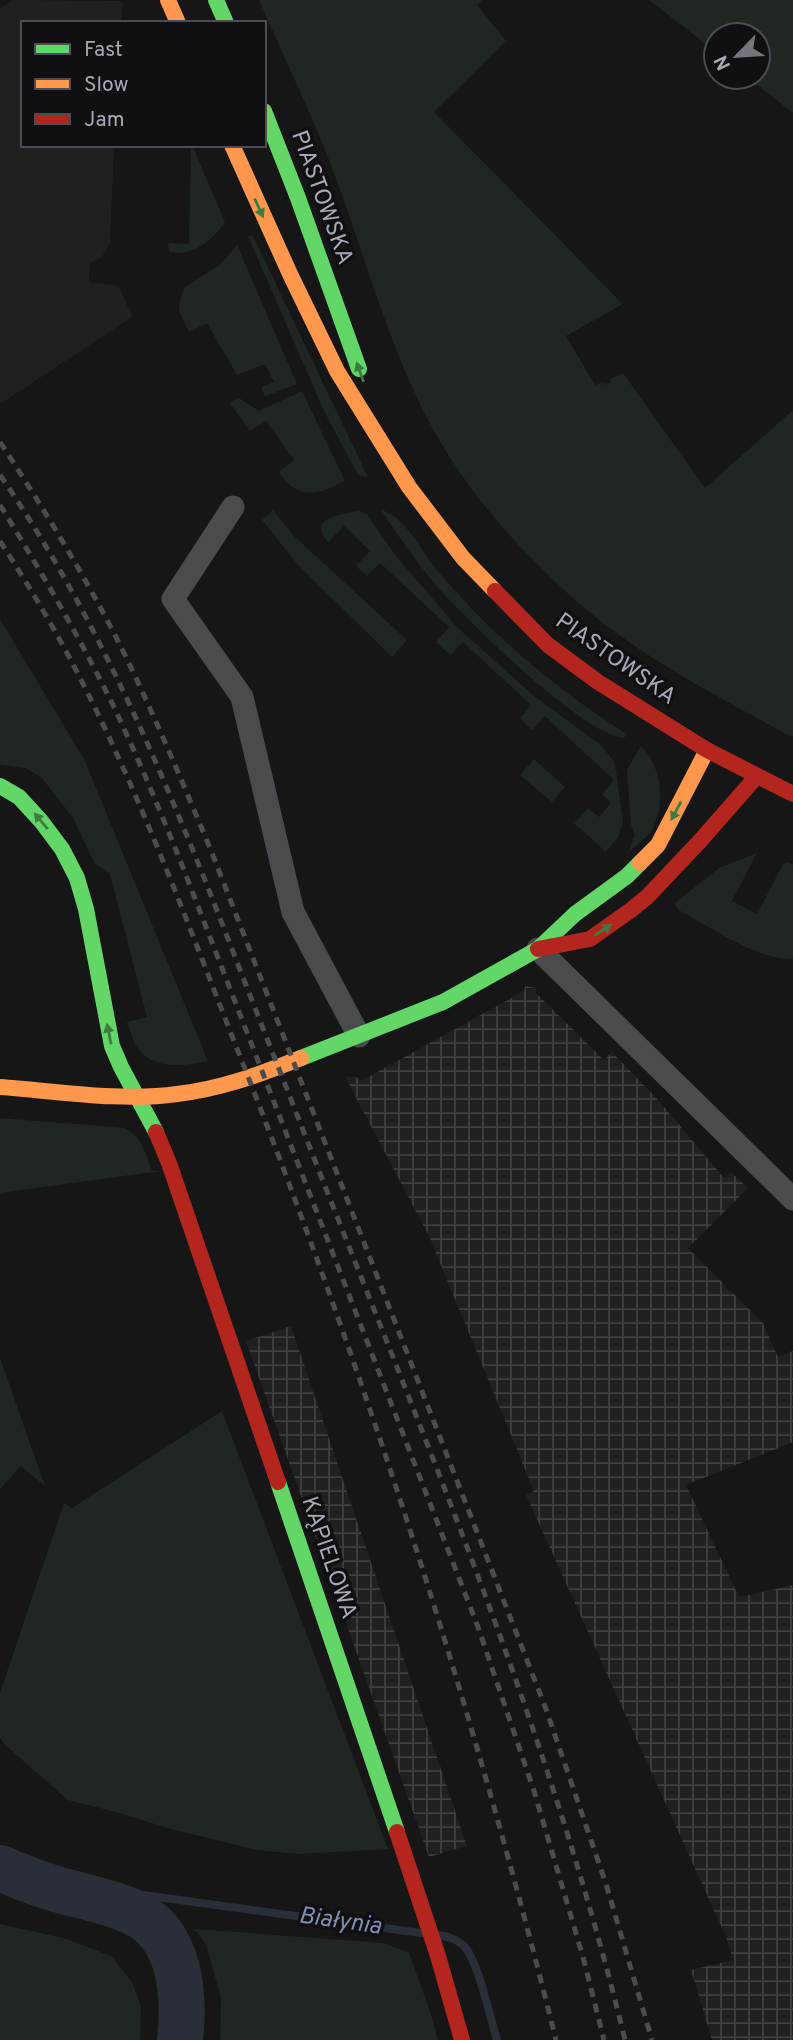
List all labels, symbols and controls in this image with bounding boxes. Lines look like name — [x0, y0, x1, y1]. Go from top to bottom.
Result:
legend — [21, 21, 266, 147]
north arrow — [702, 21, 772, 91]
text: Fast — [84, 37, 123, 64]
text: N — [710, 51, 737, 74]
text: Slow — [84, 72, 129, 99]
text: Jam — [84, 107, 125, 134]
street label: PIASTOWSKA — [283, 127, 359, 269]
one-way arrow — [254, 197, 265, 218]
one-way arrow — [354, 361, 365, 382]
street label: PIASTOWSKA — [549, 608, 681, 712]
one-way arrow — [671, 801, 682, 821]
one-way arrow — [34, 812, 49, 829]
one-way arrow — [593, 924, 612, 937]
one-way arrow — [103, 1023, 114, 1045]
street label: KĄPIELOWA — [294, 1493, 362, 1623]
water label: Białynia — [297, 1901, 384, 1943]

